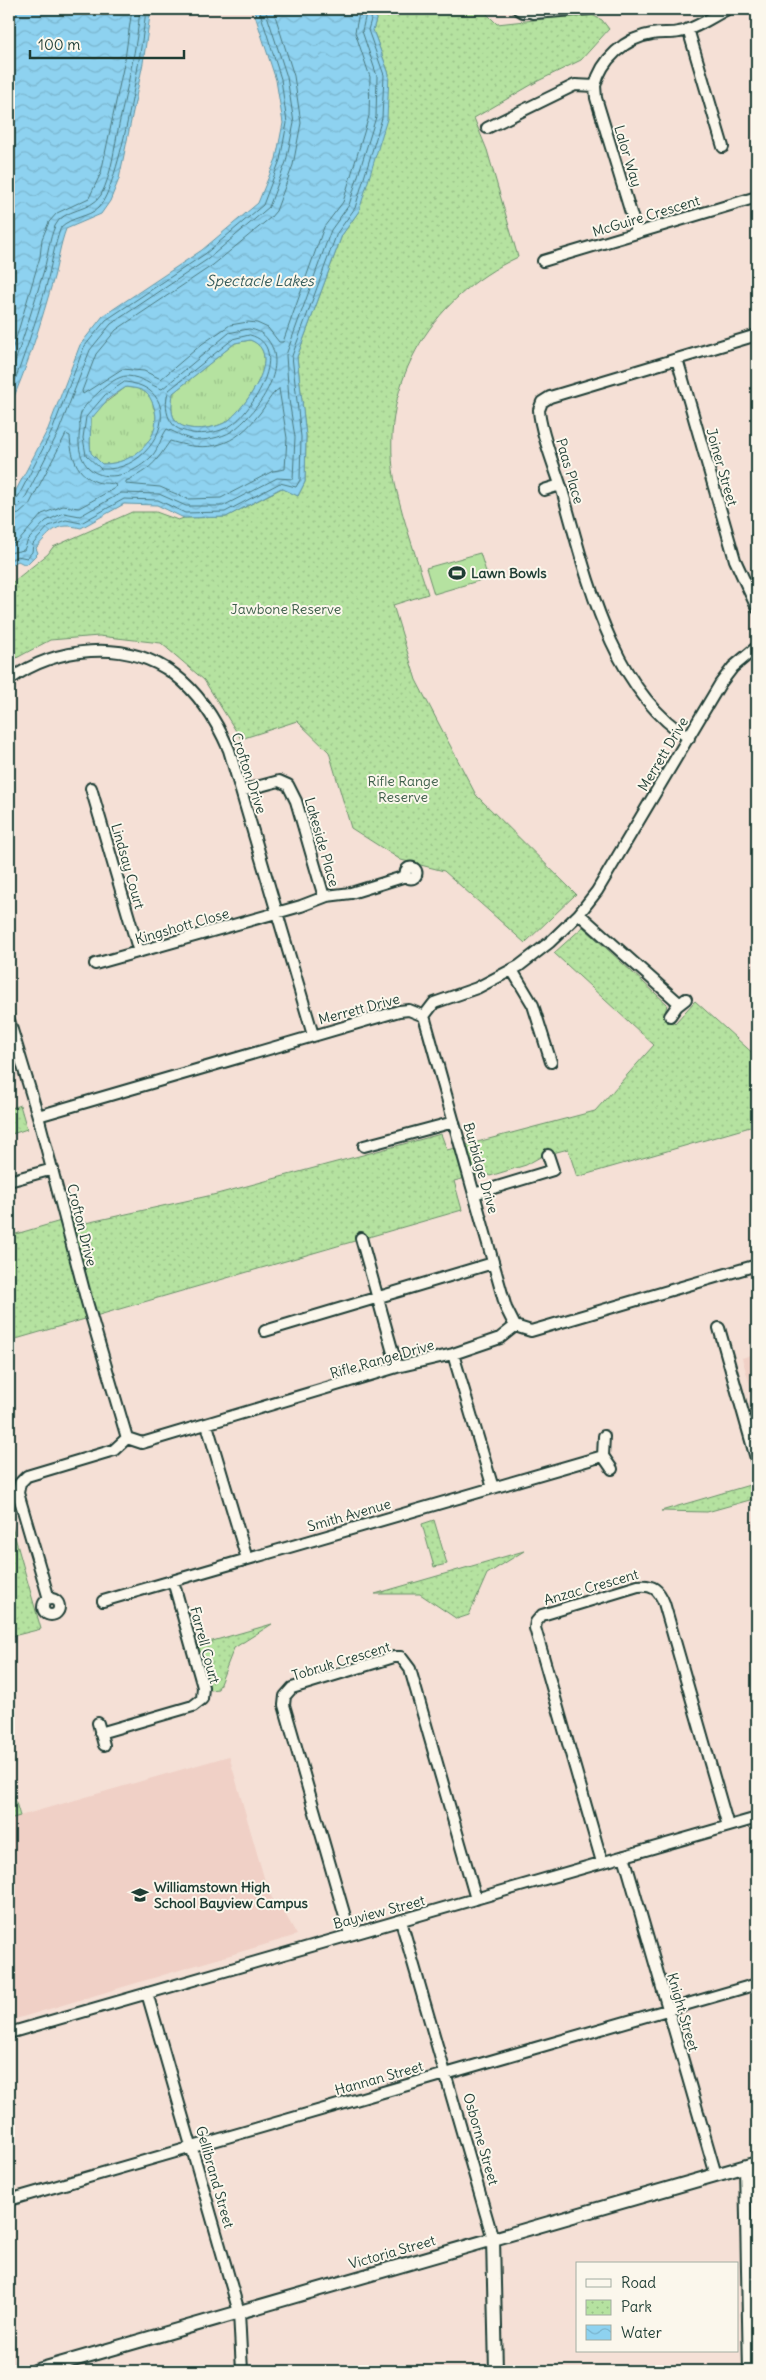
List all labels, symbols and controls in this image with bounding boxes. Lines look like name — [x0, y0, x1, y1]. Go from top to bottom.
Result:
scale bar — [30, 28, 184, 60]
text: 100 m — [38, 35, 80, 54]
street label: Lalor Way — [610, 123, 646, 189]
street label: McGuire Crescent — [590, 191, 702, 241]
water label: Spectacle Lakes — [206, 271, 315, 290]
street label: Joiner Street — [702, 426, 742, 508]
street label: Paas Place — [552, 436, 588, 506]
sports icon: Lawn Bowls — [447, 563, 467, 583]
place label: Lawn Bowls — [471, 564, 547, 582]
park label: Jawbone Reserve — [231, 600, 341, 618]
street label: Merrett Drive — [634, 714, 692, 794]
street label: Crofton Drive — [227, 730, 271, 816]
park label: Rifle Range Reserve — [368, 772, 438, 806]
street label: Lakeside Place — [301, 795, 343, 889]
street label: Lindsay Court — [107, 821, 149, 911]
street label: Kingshott Close — [133, 904, 231, 948]
street label: Merrett Drive — [316, 990, 402, 1028]
street label: Burbidge Drive — [459, 1120, 503, 1216]
street label: Crofton Drive — [63, 1182, 101, 1268]
street label: Rifle Range Drive — [328, 1336, 436, 1382]
street label: Smith Avenue — [305, 1494, 393, 1536]
street label: Anzac Crescent — [542, 1565, 641, 1609]
street label: Farrell Court — [186, 1605, 224, 1686]
street label: Tobruk Crescent — [290, 1637, 393, 1684]
place label: Williamstown High School Bayview Campus — [154, 1878, 309, 1912]
school or university icon: Williamstown High School Bayview Campus — [130, 1885, 150, 1905]
street label: Bayview Street — [331, 1891, 427, 1933]
street label: Knight Street — [663, 1971, 703, 2054]
street label: Hannan Street — [333, 2057, 426, 2099]
street label: Osborne Street — [459, 2091, 503, 2187]
street label: Gellibrand Street — [192, 2124, 238, 2230]
street label: Victoria Street — [347, 2231, 438, 2273]
legend — [576, 2262, 738, 2352]
text: Road — [621, 2273, 656, 2292]
text: Park — [621, 2297, 652, 2316]
text: Water — [621, 2323, 662, 2342]

